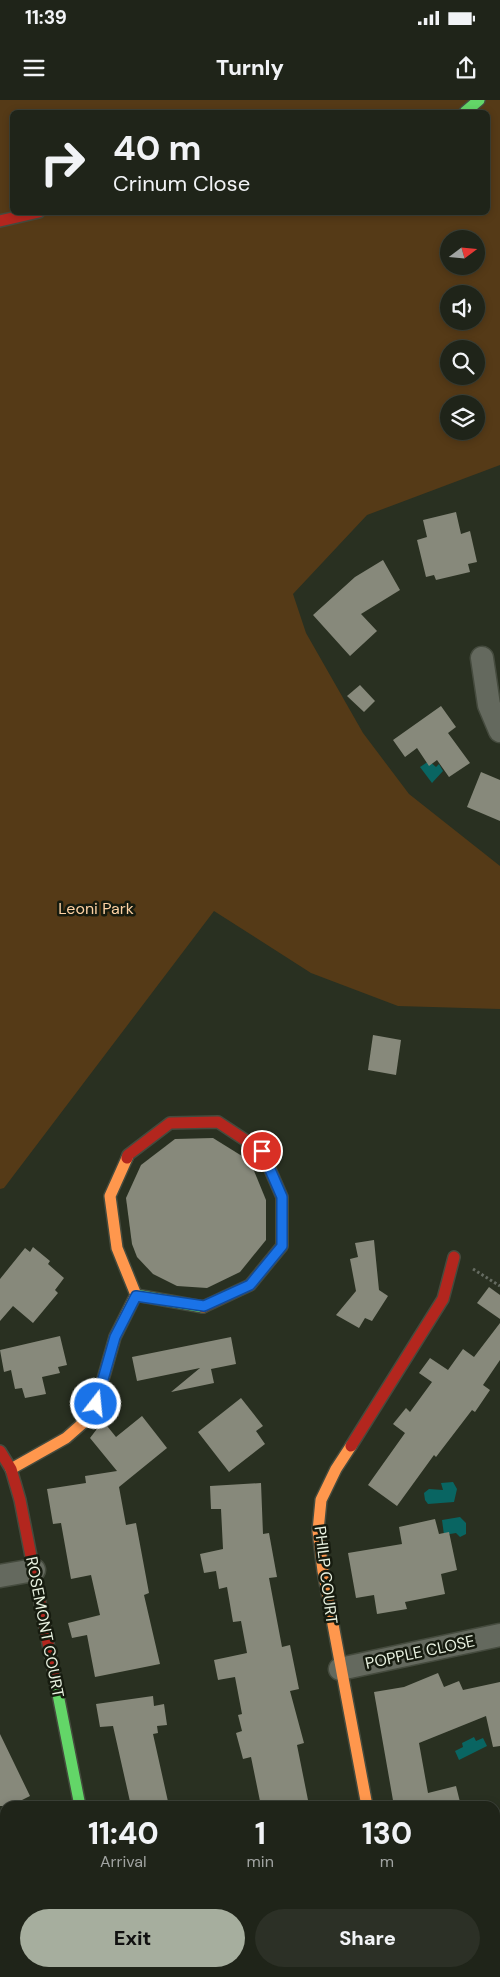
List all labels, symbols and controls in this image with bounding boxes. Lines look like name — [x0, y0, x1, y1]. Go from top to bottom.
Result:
text: 11:39 — [25, 5, 67, 30]
text: Turnly — [216, 53, 284, 82]
icon: menu — [20, 54, 48, 82]
icon: share — [452, 54, 480, 82]
text: 40 m — [113, 125, 202, 171]
icon: right — [30, 130, 95, 195]
text: Crinum Close — [113, 169, 250, 198]
north arrow — [440, 230, 485, 275]
map controls — [440, 230, 485, 440]
button: sound — [440, 285, 485, 330]
button: search — [440, 340, 485, 385]
button: layers — [440, 395, 485, 440]
park label: Leoni Park — [58, 898, 134, 919]
pin — [241, 1130, 283, 1172]
icon: arrive — [248, 1137, 276, 1165]
position arrow — [69, 1377, 121, 1429]
street label: PHILP COURT — [310, 1525, 342, 1625]
street label: ROSEMONT COURT — [21, 1555, 69, 1699]
street label: POPPLE CLOSE — [363, 1630, 477, 1674]
text: 11:40 — [88, 1814, 159, 1853]
text: 1 — [255, 1814, 266, 1853]
text: 130 — [362, 1814, 412, 1853]
text: Arrival — [100, 1851, 147, 1872]
text: min — [247, 1851, 274, 1872]
text: m — [380, 1851, 394, 1872]
button: Exit — [20, 1909, 245, 1967]
button: Share — [255, 1909, 480, 1967]

